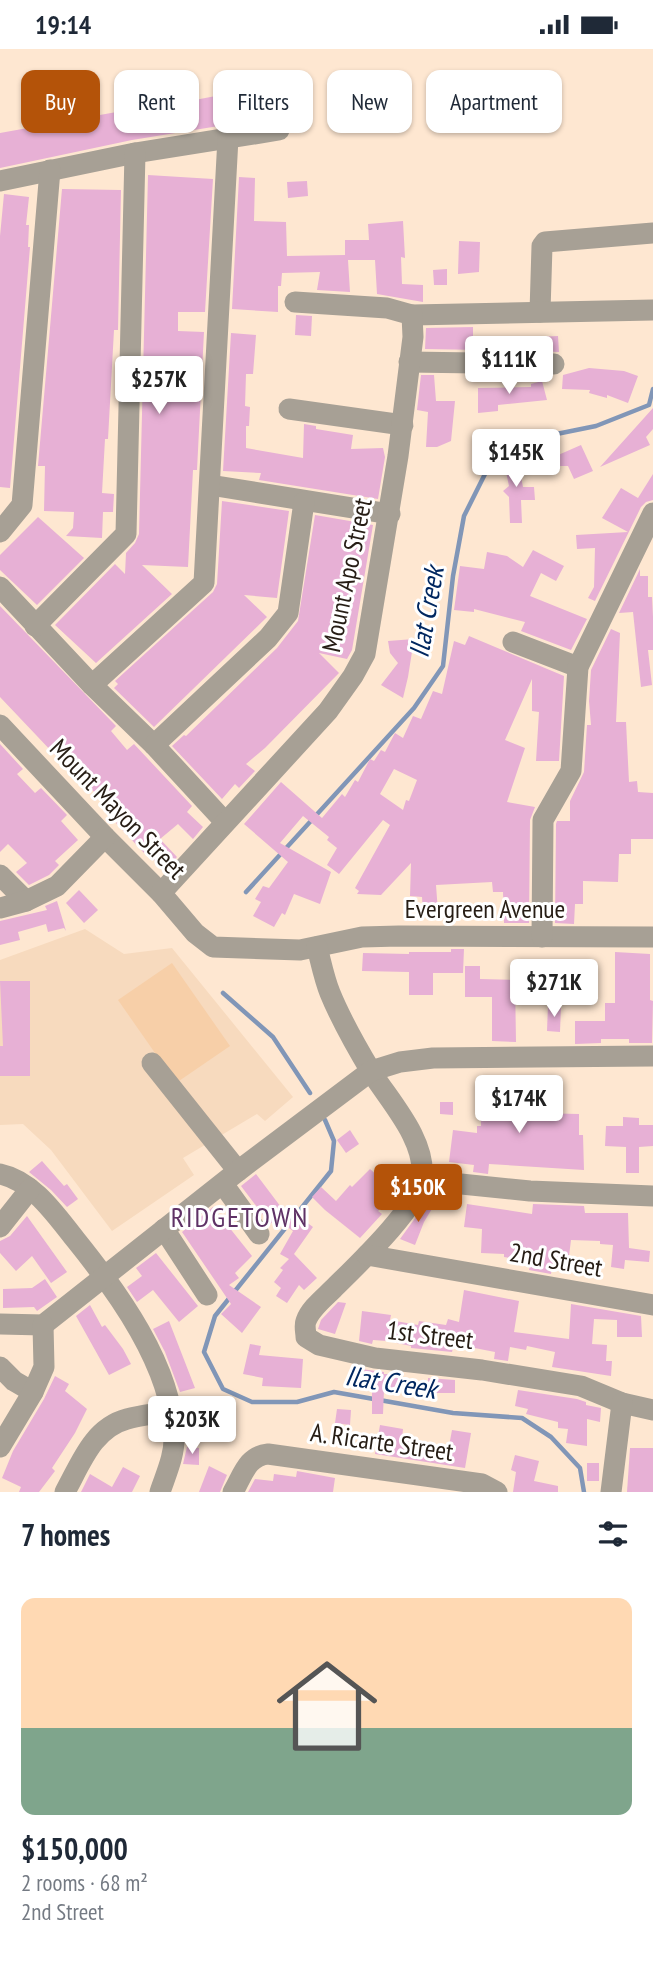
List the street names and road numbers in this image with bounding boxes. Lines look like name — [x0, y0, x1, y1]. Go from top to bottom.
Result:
street label: Mount Apo Street — [314, 495, 379, 655]
street label: Mount Mayon Street — [43, 732, 193, 886]
street label: Evergreen Avenue — [405, 892, 565, 925]
street label: 2nd Street — [507, 1235, 605, 1284]
street label: 1st Street — [385, 1313, 475, 1356]
street label: A. Ricarte Street — [309, 1415, 456, 1468]

